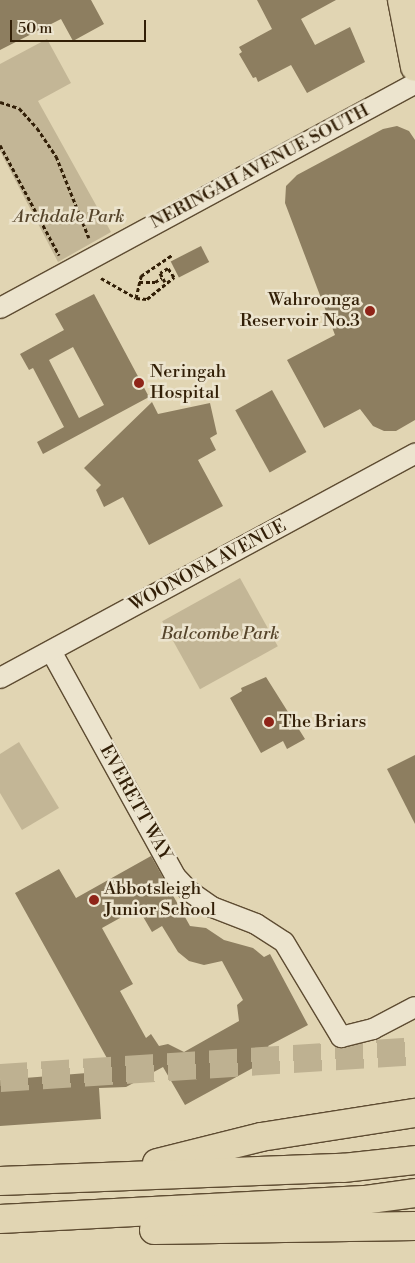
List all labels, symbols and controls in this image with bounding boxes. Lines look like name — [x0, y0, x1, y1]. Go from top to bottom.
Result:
scale bar — [12, 10, 149, 42]
text: 50 m — [18, 19, 52, 38]
street label: NERINGAH AVENUE SOUTH — [147, 100, 373, 234]
park label: Archdale Park — [14, 206, 124, 228]
place label: Wahroonga Reservoir No.3 — [240, 290, 360, 332]
marker: Wahroonga Reservoir No.3 — [364, 305, 376, 317]
place label: Neringah Hospital — [150, 362, 226, 404]
marker: Neringah Hospital — [132, 376, 146, 390]
street label: WOONONA AVENUE — [126, 516, 290, 616]
park label: Balcombe Park — [161, 623, 279, 645]
place label: The Briars — [279, 711, 366, 733]
marker: The Briars — [263, 716, 275, 728]
street label: EVERETT WAY — [94, 741, 176, 865]
place label: Abbotsleigh Junior School — [104, 879, 216, 922]
marker: Abbotsleigh Junior School — [88, 894, 100, 906]

